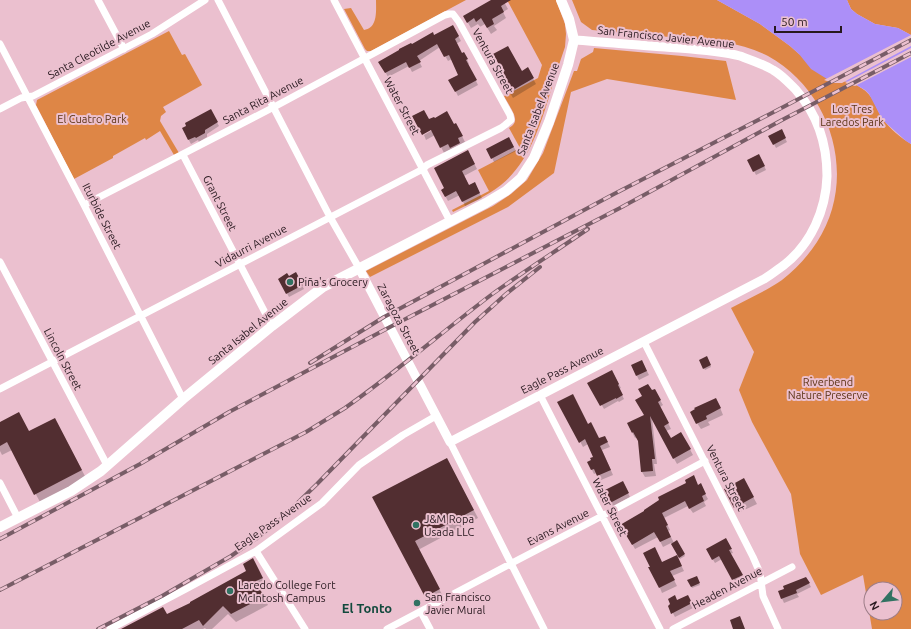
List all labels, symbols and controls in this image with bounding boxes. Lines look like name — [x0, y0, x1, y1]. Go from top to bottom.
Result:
scale bar — [775, 8, 841, 34]
text: 50 m — [781, 15, 808, 28]
street label: Santa Cleotilde Avenue — [46, 17, 152, 81]
street label: San Francisco Javier Avenue — [597, 24, 735, 50]
street label: Ventura Street — [470, 26, 516, 96]
street label: Santa Isabel Avenue — [515, 61, 561, 157]
street label: Santa Rita Avenue — [221, 74, 305, 126]
street label: Water Street — [382, 75, 422, 137]
park label: Los Tres Laredos Park — [820, 103, 884, 128]
park label: El Cuatro Park — [57, 113, 127, 125]
street label: Grant Street — [201, 173, 239, 233]
street label: Iturbide Street — [80, 181, 124, 252]
street label: Vidaurri Avenue — [213, 222, 289, 270]
place label: Piña's Grocery — [298, 276, 368, 288]
marker: Piña's Grocery — [285, 277, 295, 287]
street label: Zaragoza Street — [375, 282, 423, 357]
street label: Santa Isabel Avenue — [206, 295, 290, 367]
street label: Lincoln Street — [42, 326, 85, 393]
street label: Eagle Pass Avenue — [519, 344, 605, 396]
park label: Riverbend Nature Preserve — [788, 376, 868, 401]
street label: Ventura Street — [704, 443, 748, 514]
street label: Water Street — [590, 476, 630, 539]
street label: Eagle Pass Avenue — [232, 491, 314, 553]
street label: Evans Avenue — [525, 506, 591, 548]
place label: J&M Ropa Usada LLC — [424, 513, 474, 538]
marker: J&M Ropa Usada LLC — [411, 520, 421, 530]
street label: Headen Avenue — [690, 564, 764, 612]
place label: Laredo College Fort McIntosh Campus — [238, 579, 336, 604]
north arrow — [863, 581, 903, 621]
marker: Laredo College Fort McIntosh Campus — [225, 586, 235, 596]
place label: San Francisco Javier Mural — [425, 591, 491, 616]
marker: San Francisco Javier Mural — [412, 598, 422, 608]
text: N — [867, 599, 881, 612]
district label: El Tonto — [342, 601, 392, 615]

